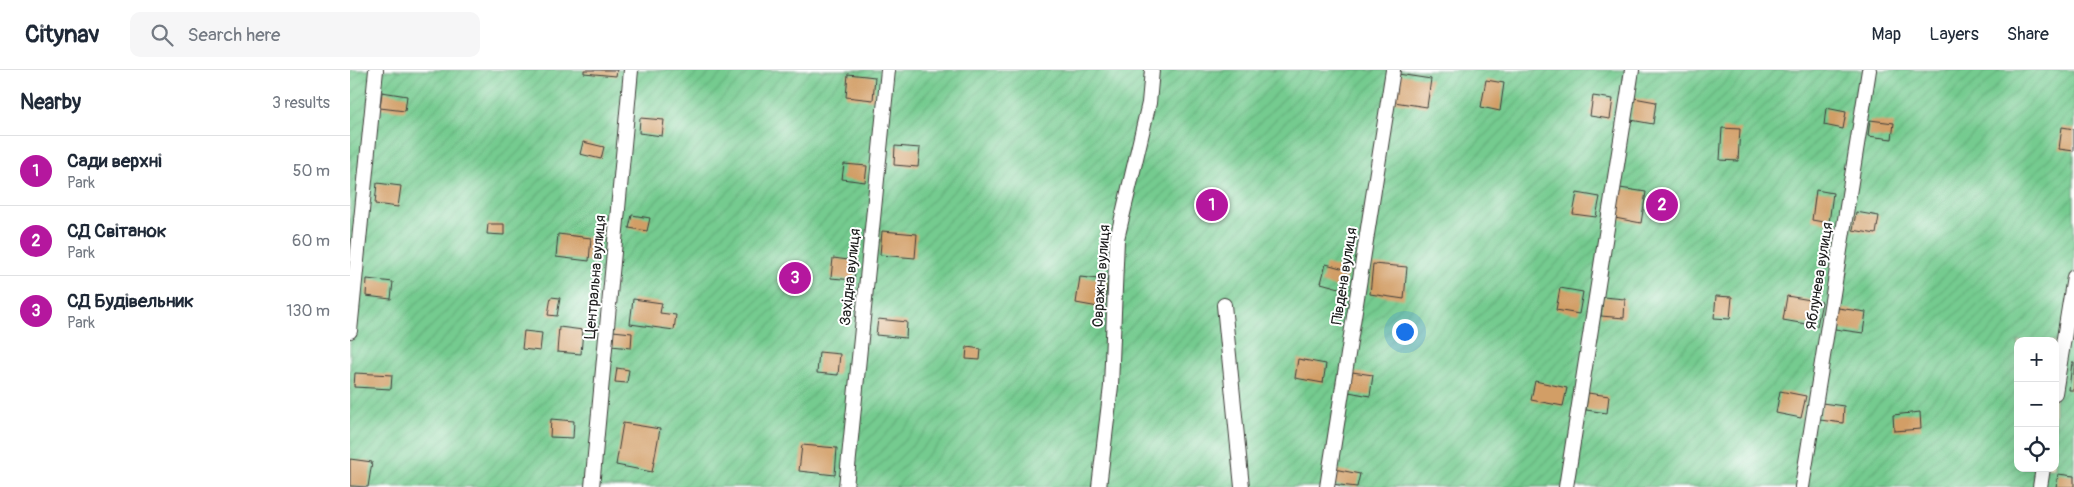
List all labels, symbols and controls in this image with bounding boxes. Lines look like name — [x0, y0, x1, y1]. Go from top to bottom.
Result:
search box — [130, 12, 480, 57]
text: Citynav — [25, 20, 100, 49]
icon: search — [148, 21, 176, 49]
text: Search here — [188, 23, 280, 47]
text: Map — [1872, 23, 1901, 46]
text: Layers — [1929, 23, 1979, 46]
text: Share — [2007, 23, 2049, 46]
text: Nearby — [20, 89, 81, 116]
text: 3 results — [272, 93, 330, 113]
text: Сади верхні — [67, 149, 162, 173]
text: 1 — [33, 161, 39, 181]
text: 50 m — [293, 161, 330, 181]
text: Park — [67, 173, 95, 193]
pin: 1 — [1196, 186, 1228, 224]
pin: 2 — [1646, 186, 1678, 224]
street label: Центральна вулиця — [581, 214, 610, 340]
text: СД Світанок — [67, 219, 167, 243]
street label: Яблунева вулиця — [1802, 221, 1837, 331]
street label: Овражна вулиця — [1088, 224, 1115, 328]
street label: Південа вулиця — [1327, 226, 1362, 326]
street label: Західна вулиця — [836, 227, 865, 327]
text: 2 — [32, 231, 40, 251]
text: 60 m — [292, 231, 330, 251]
text: Park — [67, 243, 95, 263]
pin: 3 — [779, 259, 811, 297]
text: СД Будівельник — [67, 289, 194, 313]
text: 3 — [32, 301, 40, 321]
text: 130 m — [286, 301, 330, 321]
text: Park — [67, 313, 95, 333]
your location — [1392, 319, 1418, 345]
map controls — [2014, 337, 2059, 472]
button: + — [2014, 337, 2059, 382]
button: − — [2014, 382, 2059, 427]
button: locate — [2014, 427, 2059, 472]

